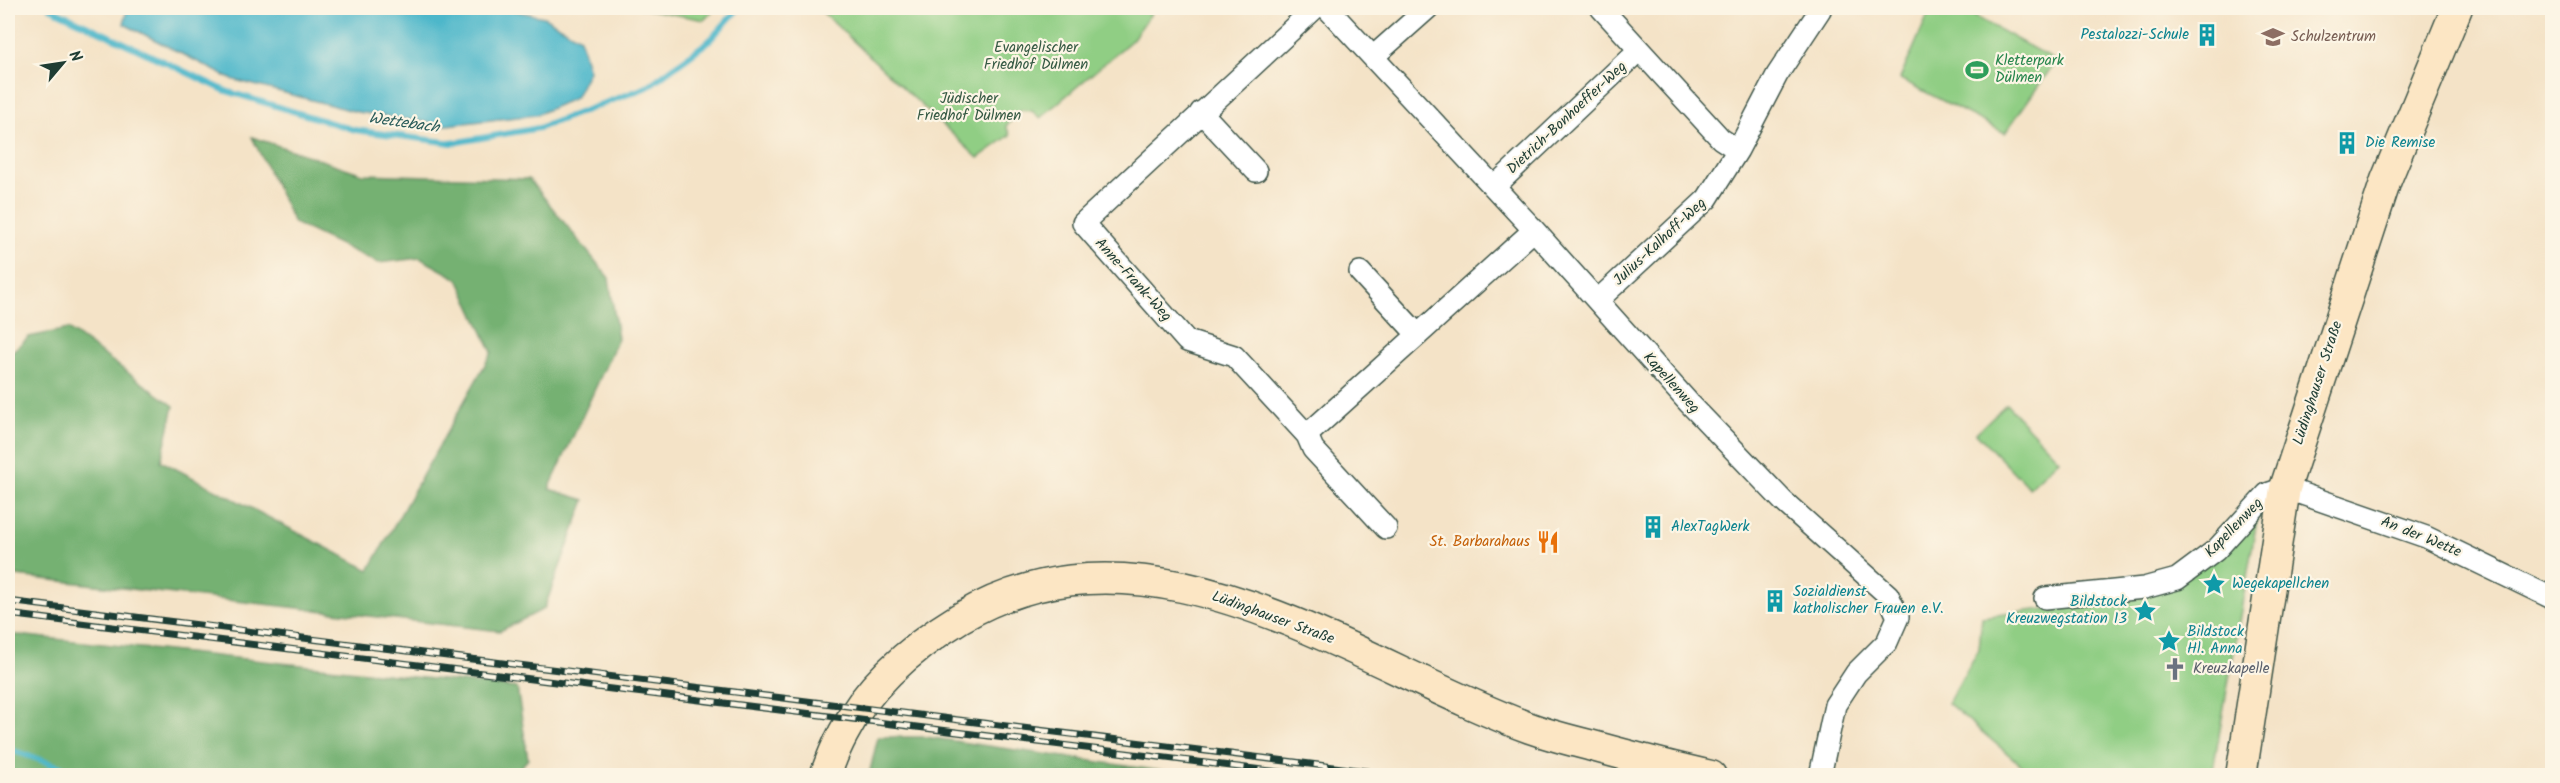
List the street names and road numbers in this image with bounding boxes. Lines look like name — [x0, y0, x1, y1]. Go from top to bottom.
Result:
street label: Dietrich-Bonhoeffer-Weg — [1501, 56, 1633, 180]
street label: Julius-Kalhoff-Weg — [1608, 192, 1712, 292]
street label: Anne-Frank-Weg — [1089, 233, 1177, 327]
street label: Lüdinghauser Straße — [2287, 318, 2349, 448]
street label: Kapellenweg — [1637, 347, 1705, 419]
street label: Kapellenweg — [2199, 492, 2269, 564]
street label: An der Wette — [2377, 510, 2465, 564]
street label: Lüdinghauser Straße — [1208, 585, 1338, 651]

